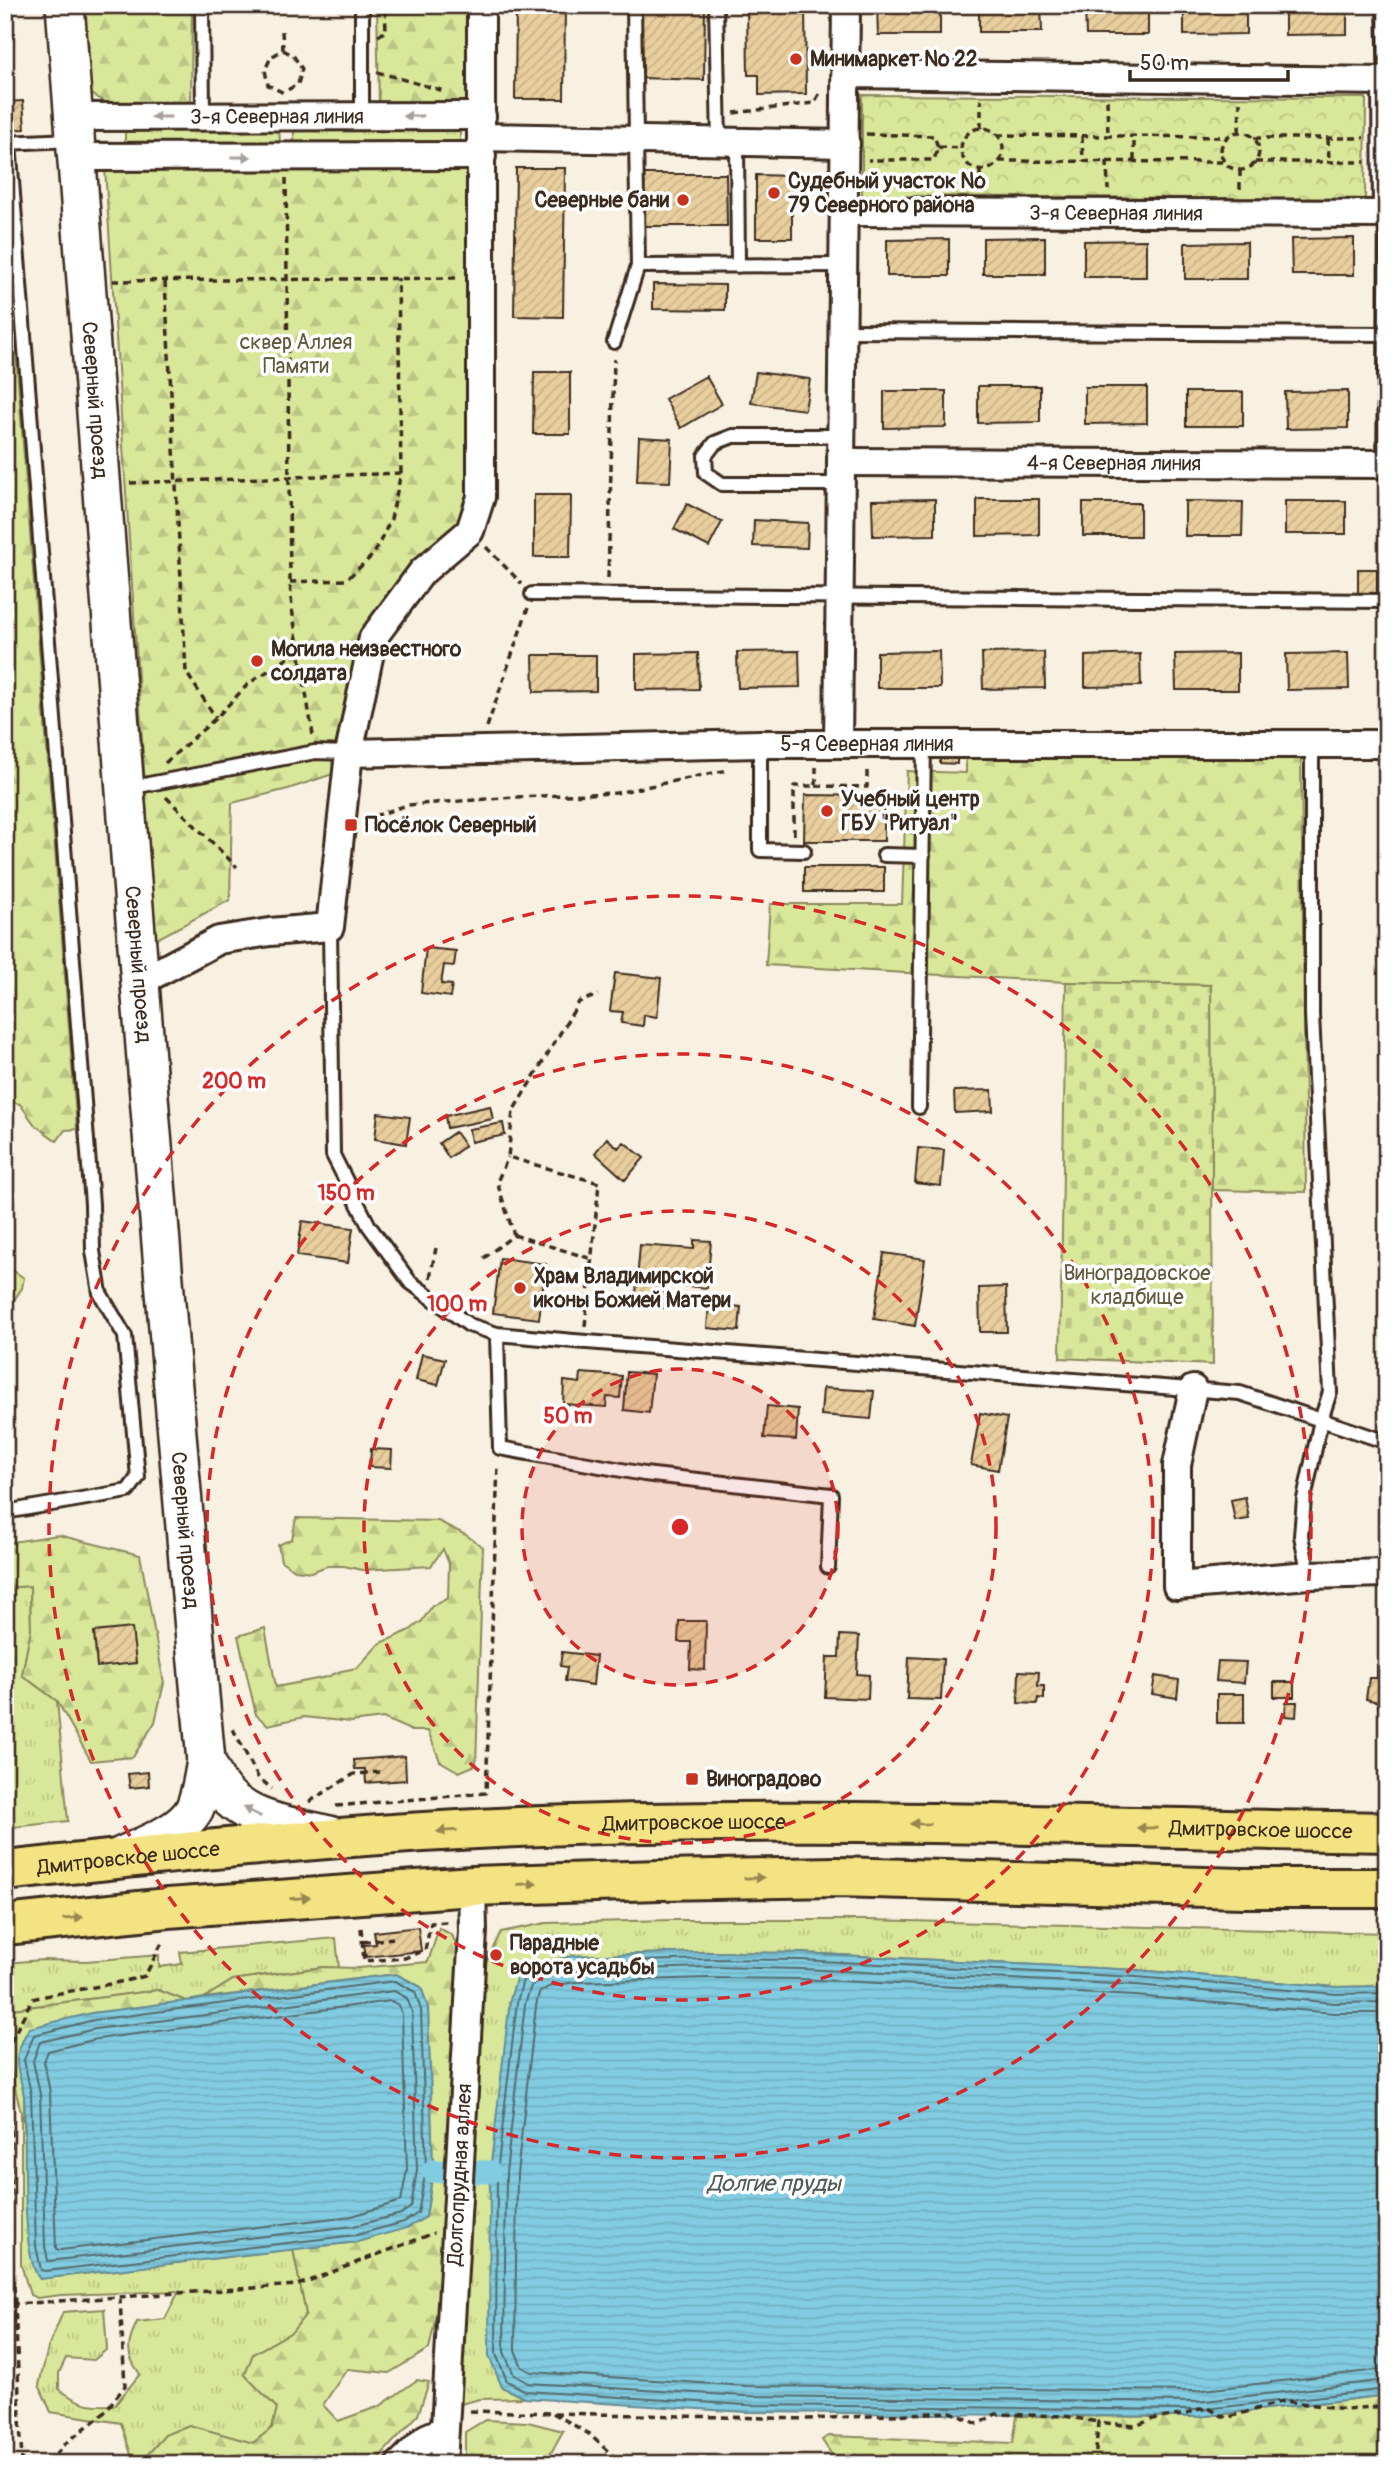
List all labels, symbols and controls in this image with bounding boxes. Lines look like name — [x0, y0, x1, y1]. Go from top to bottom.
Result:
scale bar — [1130, 38, 1287, 82]
place label: Минимаркет № 22 — [810, 46, 978, 73]
text: 50 m — [1140, 50, 1189, 77]
marker: Минимаркет № 22 — [788, 51, 804, 67]
street label: 3-я Северная линия — [190, 103, 364, 130]
one-way arrow — [402, 110, 424, 122]
one-way arrow — [150, 111, 172, 123]
one-way arrow — [230, 151, 252, 163]
place label: Судебный участок № 79 Северного района — [788, 168, 986, 219]
marker: Судебный участок № 79 Северного района — [766, 185, 782, 201]
place label: Северные бани — [535, 187, 670, 214]
marker: Северные бани — [675, 192, 691, 208]
street label: 3-я Северная линия — [1029, 199, 1203, 227]
street label: Северный проезд — [76, 320, 115, 480]
park label: сквер Аллея Памяти — [240, 329, 352, 380]
street label: 4-я Северная линия — [1027, 449, 1201, 477]
place label: Могила неизвестного солдата — [270, 636, 462, 687]
marker: Могила неизвестного солдата — [249, 653, 265, 669]
street label: 5-я Северная линия — [780, 731, 954, 758]
place label: Учебный центр ГБУ "Ритуал" — [841, 786, 980, 837]
marker: Учебный центр ГБУ "Ритуал" — [819, 803, 835, 819]
place label: Посёлок Северный — [365, 812, 537, 839]
marker: Посёлок Северный — [343, 817, 359, 833]
street label: Северный проезд — [119, 885, 158, 1044]
text: 200 m — [202, 1068, 266, 1095]
text: 150 m — [317, 1180, 375, 1207]
park label: Виноградовское кладбище — [1063, 1260, 1211, 1311]
place label: Храм Владимирской иконы Божией Матери — [533, 1263, 731, 1314]
marker: Храм Владимирской иконы Божией Матери — [512, 1280, 528, 1296]
text: 100 m — [427, 1291, 487, 1318]
text: 50 m — [544, 1403, 593, 1430]
street label: Северный проезд — [165, 1451, 206, 1610]
centre of rings — [668, 1515, 692, 1539]
place label: Виноградово — [706, 1766, 822, 1793]
marker: Виноградово — [684, 1771, 700, 1787]
one-way arrow — [241, 1806, 261, 1818]
street label: Дмитровское шоссе — [601, 1808, 786, 1838]
street label: Дмитровское шоссе — [1168, 1814, 1353, 1845]
one-way arrow — [908, 1818, 930, 1829]
one-way arrow — [1136, 1822, 1158, 1834]
one-way arrow — [436, 1826, 458, 1837]
street label: Дмитровское шоссе — [35, 1835, 222, 1881]
one-way arrow — [743, 1873, 765, 1884]
one-way arrow — [516, 1878, 538, 1890]
one-way arrow — [289, 1892, 311, 1903]
one-way arrow — [62, 1912, 84, 1923]
place label: Парадные ворота усадьбы — [510, 1930, 655, 1981]
marker: Парадные ворота усадьбы — [488, 1947, 504, 1963]
street label: Долгопрудная аллея — [441, 2083, 478, 2267]
water label: Долгие пруды — [706, 2169, 843, 2198]

